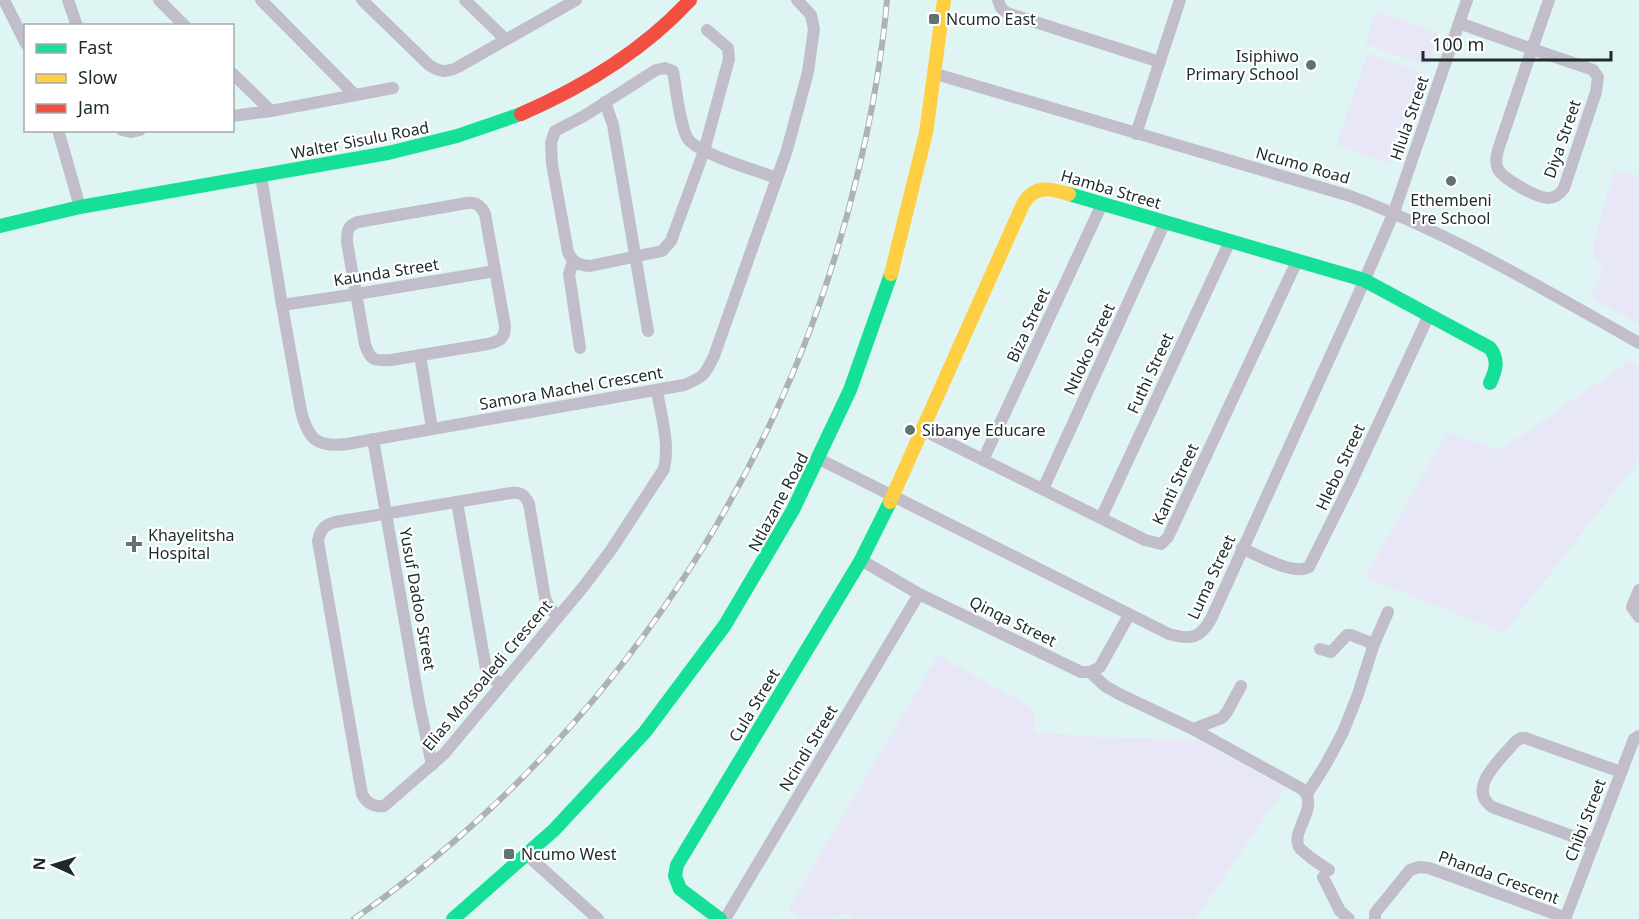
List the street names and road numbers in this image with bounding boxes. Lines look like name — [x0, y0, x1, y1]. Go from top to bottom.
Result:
street label: Hlula Street — [1384, 73, 1434, 163]
street label: Diya Street — [1538, 97, 1586, 181]
street label: Walter Sisulu Road — [289, 116, 431, 164]
street label: Ncumo Road — [1253, 141, 1353, 189]
street label: Hamba Street — [1058, 164, 1164, 214]
street label: Kaunda Street — [332, 253, 440, 291]
street label: Biza Street — [1001, 284, 1055, 366]
street label: Ntloko Street — [1058, 299, 1120, 398]
street label: Futhi Street — [1122, 329, 1178, 417]
street label: Samora Machel Crescent — [478, 361, 665, 415]
street label: Hlebo Street — [1310, 420, 1370, 514]
street label: Kanti Street — [1147, 440, 1204, 528]
street label: Ntlazane Road — [743, 449, 813, 555]
street label: Yusuf Dadoo Street — [395, 526, 441, 672]
street label: Luma Street — [1182, 531, 1240, 623]
street label: Qinqa Street — [966, 590, 1060, 652]
street label: Elias Motsoaledi Crescent — [417, 595, 557, 755]
street label: Cula Street — [723, 664, 785, 746]
street label: Ncindi Street — [774, 701, 842, 795]
street label: Chibi Street — [1559, 775, 1611, 865]
street label: Phanda Crescent — [1436, 845, 1563, 909]

